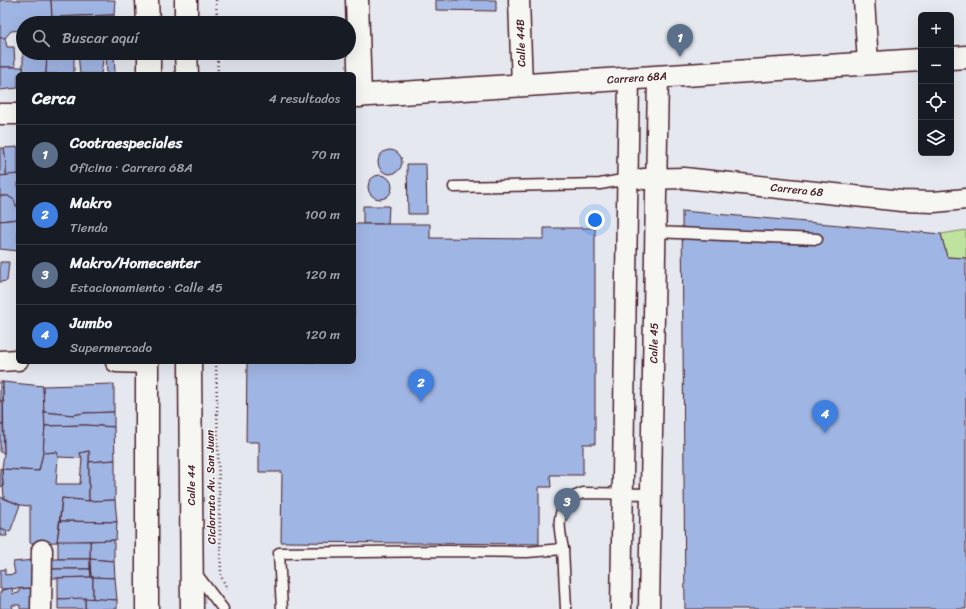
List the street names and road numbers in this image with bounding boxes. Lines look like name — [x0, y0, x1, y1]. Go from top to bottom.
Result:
street label: Calle 44B — [511, 19, 531, 67]
street label: Carrera 68A — [606, 66, 668, 90]
street label: Carrera 68 — [770, 178, 825, 202]
street label: Calle 45 — [644, 322, 664, 364]
street label: Ciclorruta Av. San Juan — [201, 430, 221, 544]
street label: Calle 44 — [182, 464, 201, 505]

